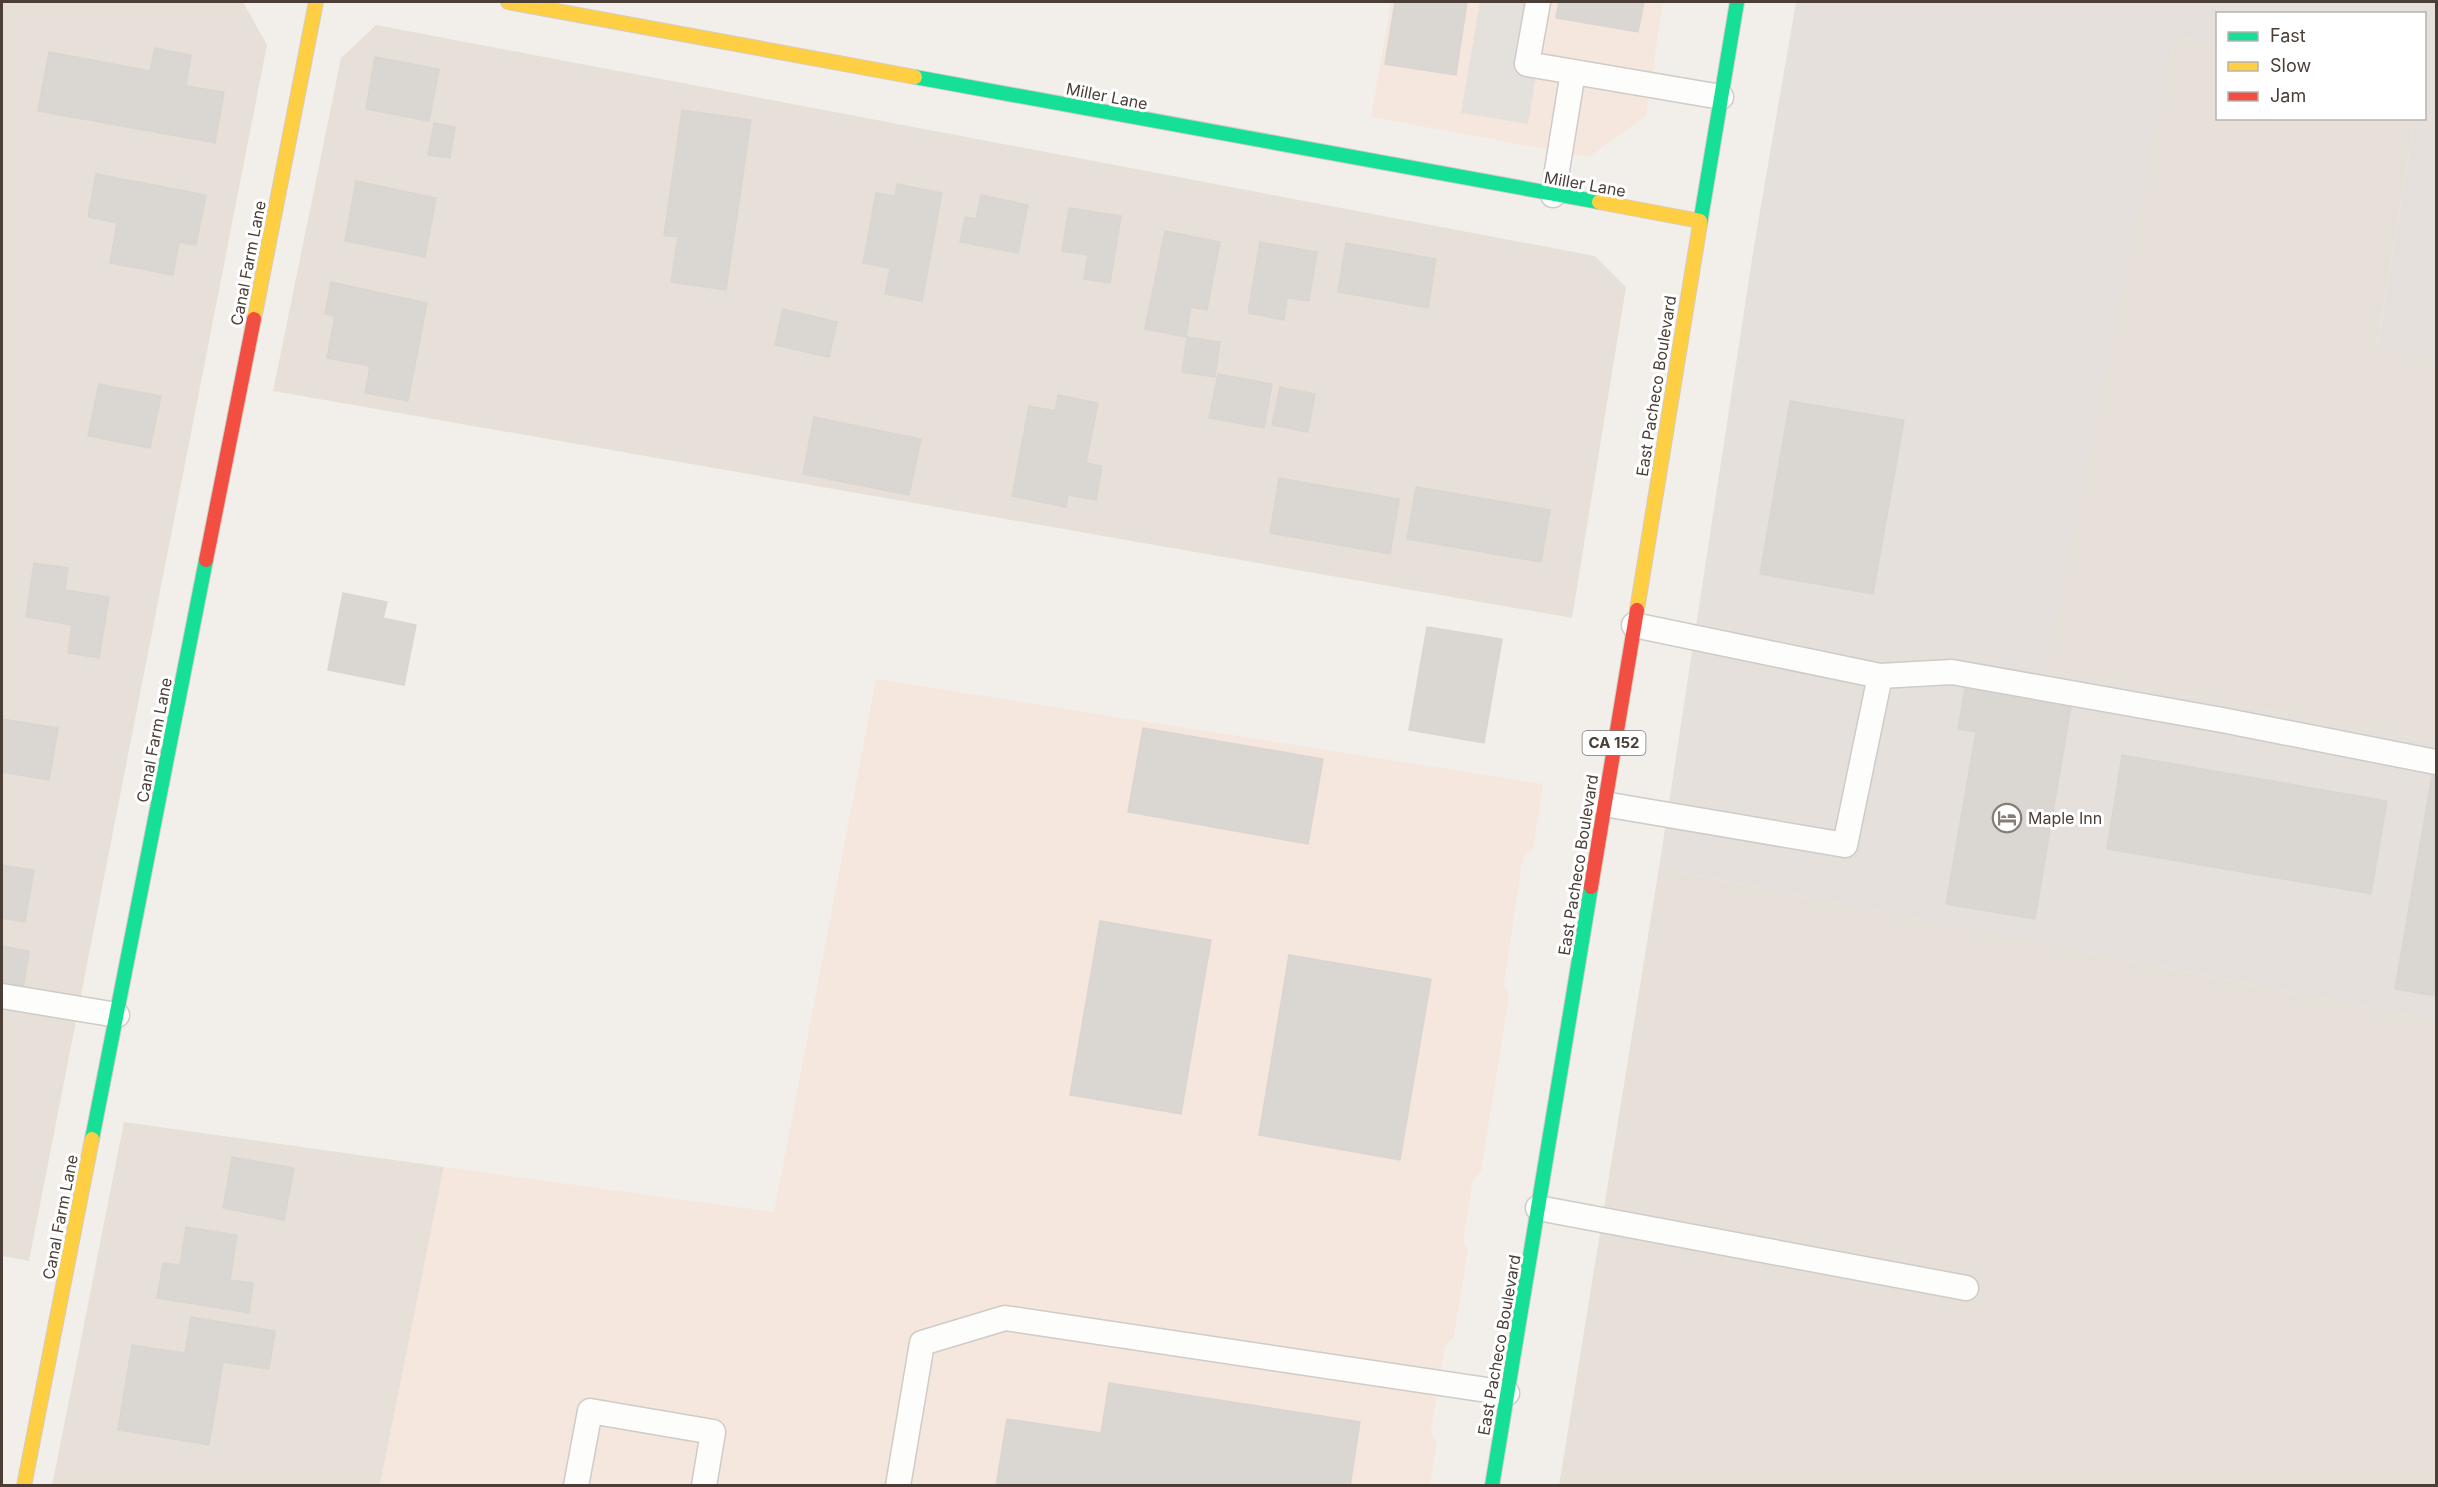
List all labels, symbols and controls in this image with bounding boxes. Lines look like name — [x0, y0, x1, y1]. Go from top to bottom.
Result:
legend — [2216, 12, 2426, 120]
text: Fast — [2270, 25, 2306, 46]
text: Slow — [2270, 55, 2311, 76]
street label: Miller Lane — [1064, 78, 1150, 114]
text: Jam — [2270, 85, 2306, 106]
street label: Miller Lane — [1543, 167, 1627, 201]
street label: Canal Farm Lane — [226, 199, 270, 327]
street label: East Pacheco Boulevard — [1632, 294, 1680, 478]
street label: Canal Farm Lane — [132, 676, 176, 804]
road number: CA 152 — [1582, 731, 1646, 755]
street label: East Pacheco Boulevard — [1554, 773, 1602, 957]
hotel icon: Maple Inn — [1991, 802, 2023, 834]
place label: Maple Inn — [2028, 808, 2102, 828]
street label: Canal Farm Lane — [38, 1153, 82, 1281]
street label: East Pacheco Boulevard — [1473, 1253, 1525, 1437]

